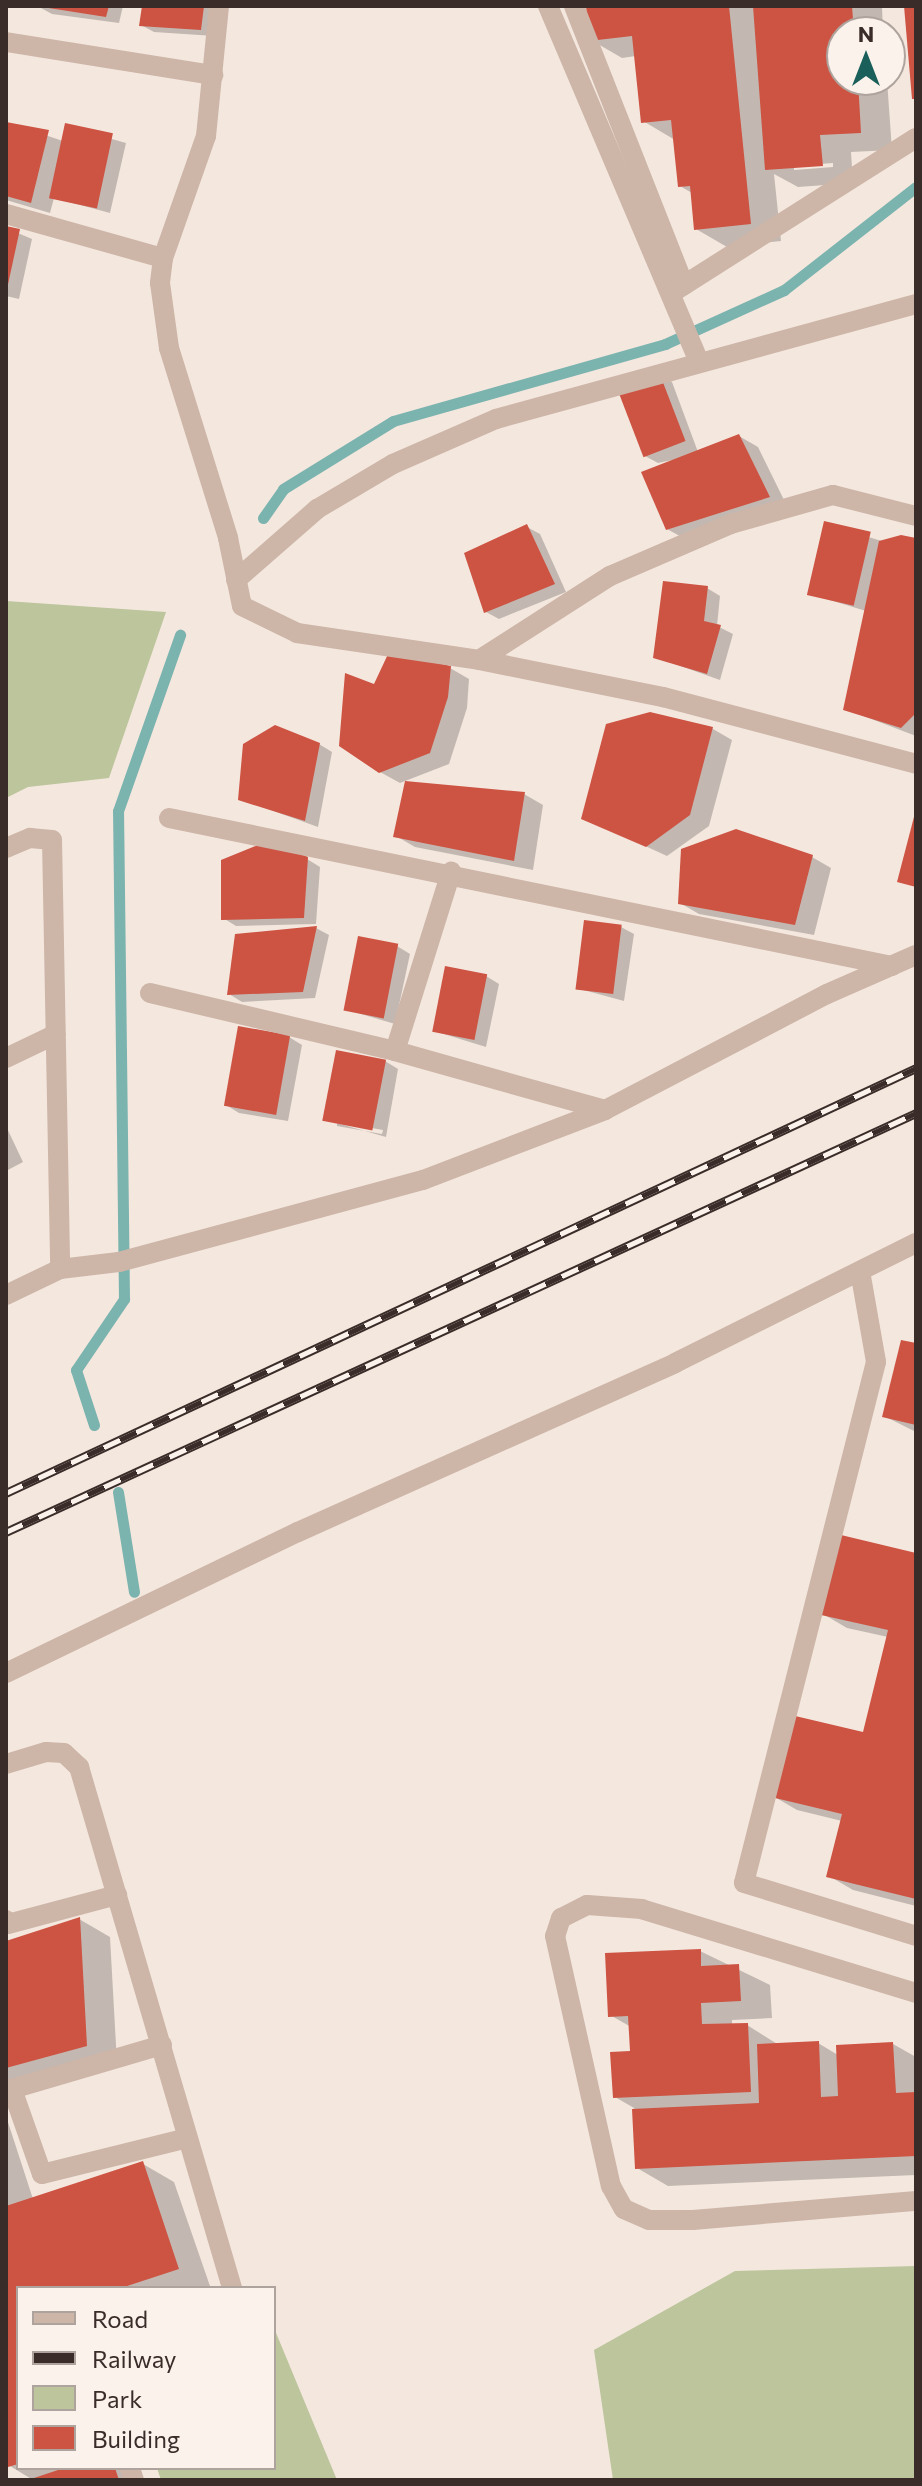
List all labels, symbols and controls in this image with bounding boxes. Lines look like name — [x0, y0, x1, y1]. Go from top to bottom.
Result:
north arrow — [826, 16, 906, 96]
text: N — [858, 20, 874, 47]
legend — [16, 2286, 276, 2470]
text: Road — [92, 2304, 148, 2333]
text: Railway — [92, 2344, 177, 2373]
text: Park — [92, 2384, 142, 2413]
text: Building — [92, 2424, 180, 2453]

